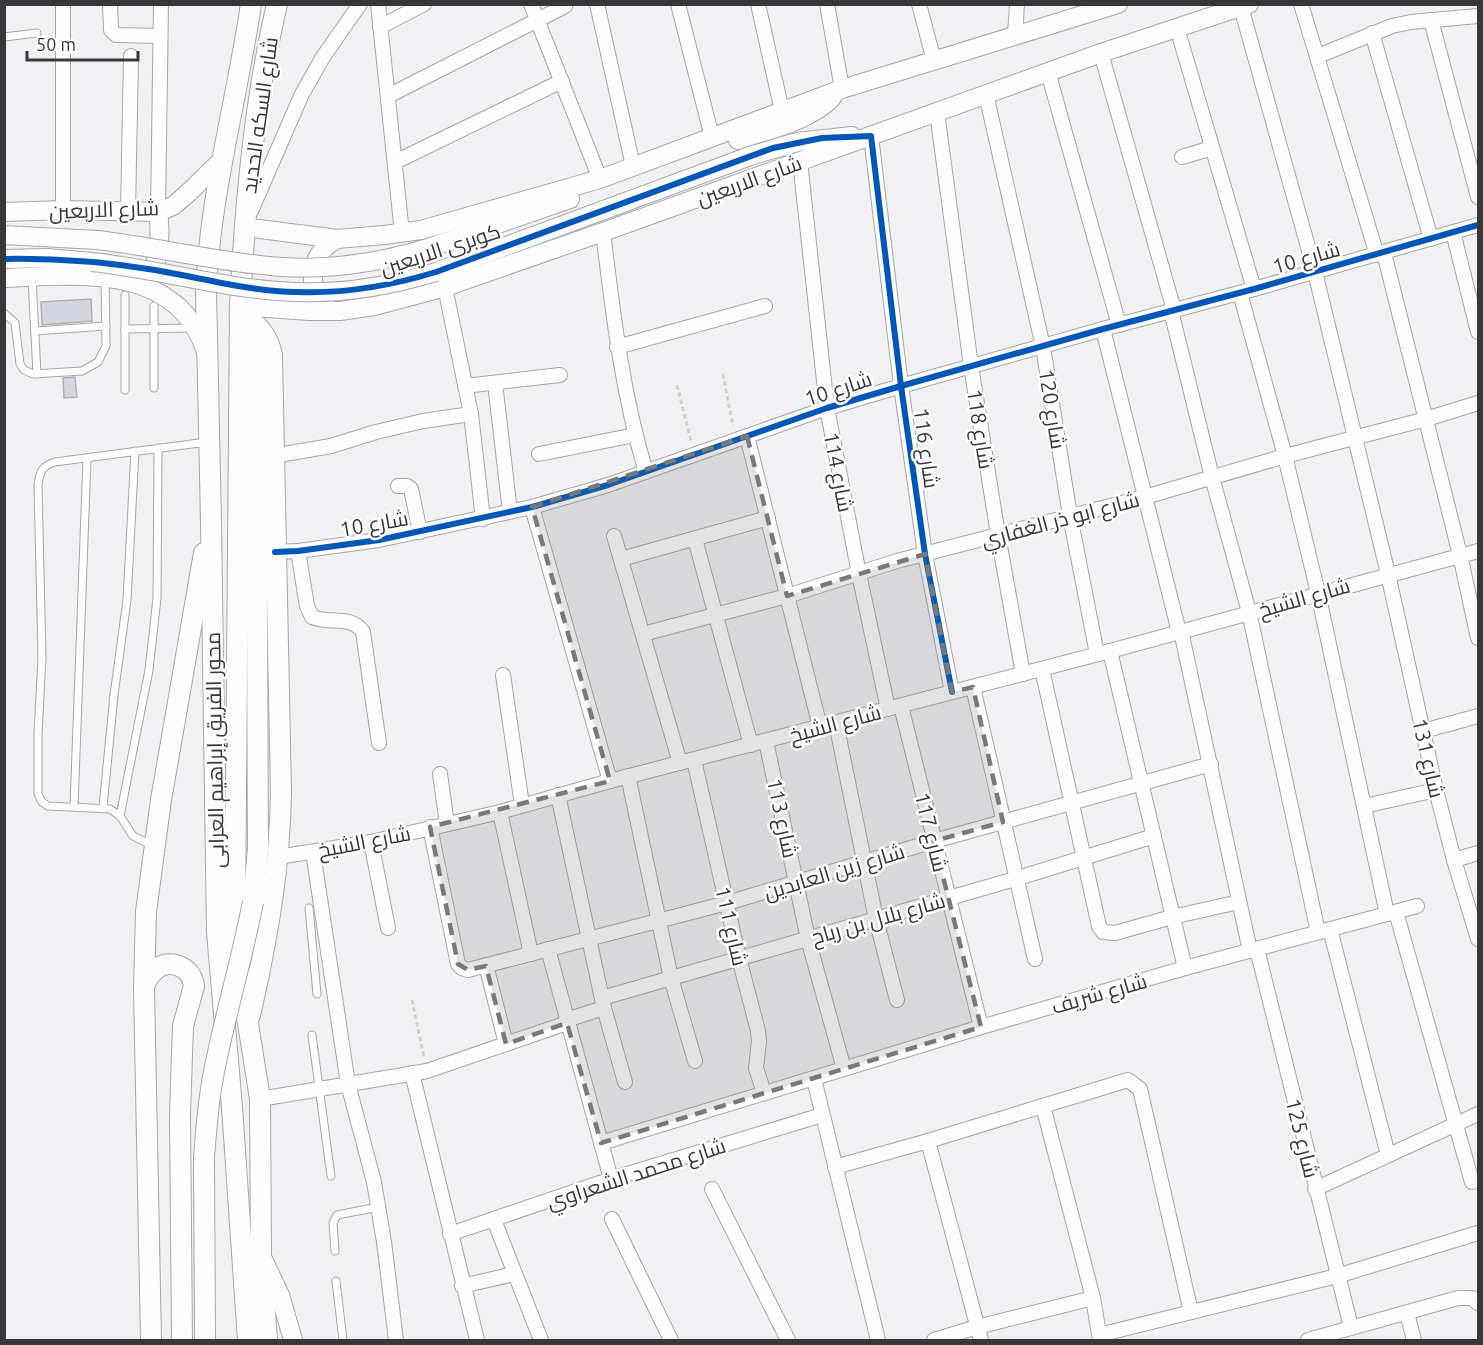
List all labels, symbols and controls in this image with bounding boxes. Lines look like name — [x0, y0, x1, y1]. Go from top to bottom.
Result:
scale bar — [27, 24, 138, 62]
text: 50 m — [36, 34, 76, 54]
street label: شارع السكه الحديد — [236, 35, 285, 195]
street label: شارع الاربعين — [693, 150, 806, 213]
street label: شارع الاربعين — [49, 195, 159, 226]
street label: كوبرى الاربعين — [377, 218, 504, 282]
street label: شارع 10 — [1269, 236, 1343, 281]
street label: شارع 10 — [801, 366, 876, 413]
street label: شارع 120 — [1032, 367, 1071, 451]
street label: شارع 118 — [960, 387, 999, 471]
street label: شارع 116 — [907, 406, 945, 490]
street label: شارع 114 — [817, 430, 859, 515]
street label: شارع ابو ذر الغفاري — [978, 486, 1143, 557]
street label: شارع 10 — [338, 505, 411, 544]
street label: شارع الشيخ — [1255, 572, 1353, 624]
street label: محور الفريق إبراهيم العرابى — [200, 632, 231, 868]
street label: شارع الشيخ — [786, 699, 884, 750]
street label: شارع 131 — [1405, 716, 1450, 801]
street label: شارع 113 — [760, 776, 803, 861]
street label: شارع 117 — [908, 790, 953, 875]
street label: شارع الشيخ — [315, 820, 413, 865]
street label: شارع زين العابدين — [761, 838, 908, 907]
street label: شارع 111 — [708, 884, 753, 969]
street label: شارع بلال بن رباح — [808, 887, 949, 952]
street label: شارع شريف — [1048, 968, 1150, 1021]
street label: شارع 125 — [1279, 1096, 1324, 1181]
street label: شارع محمد الشعراوي — [543, 1133, 730, 1218]

